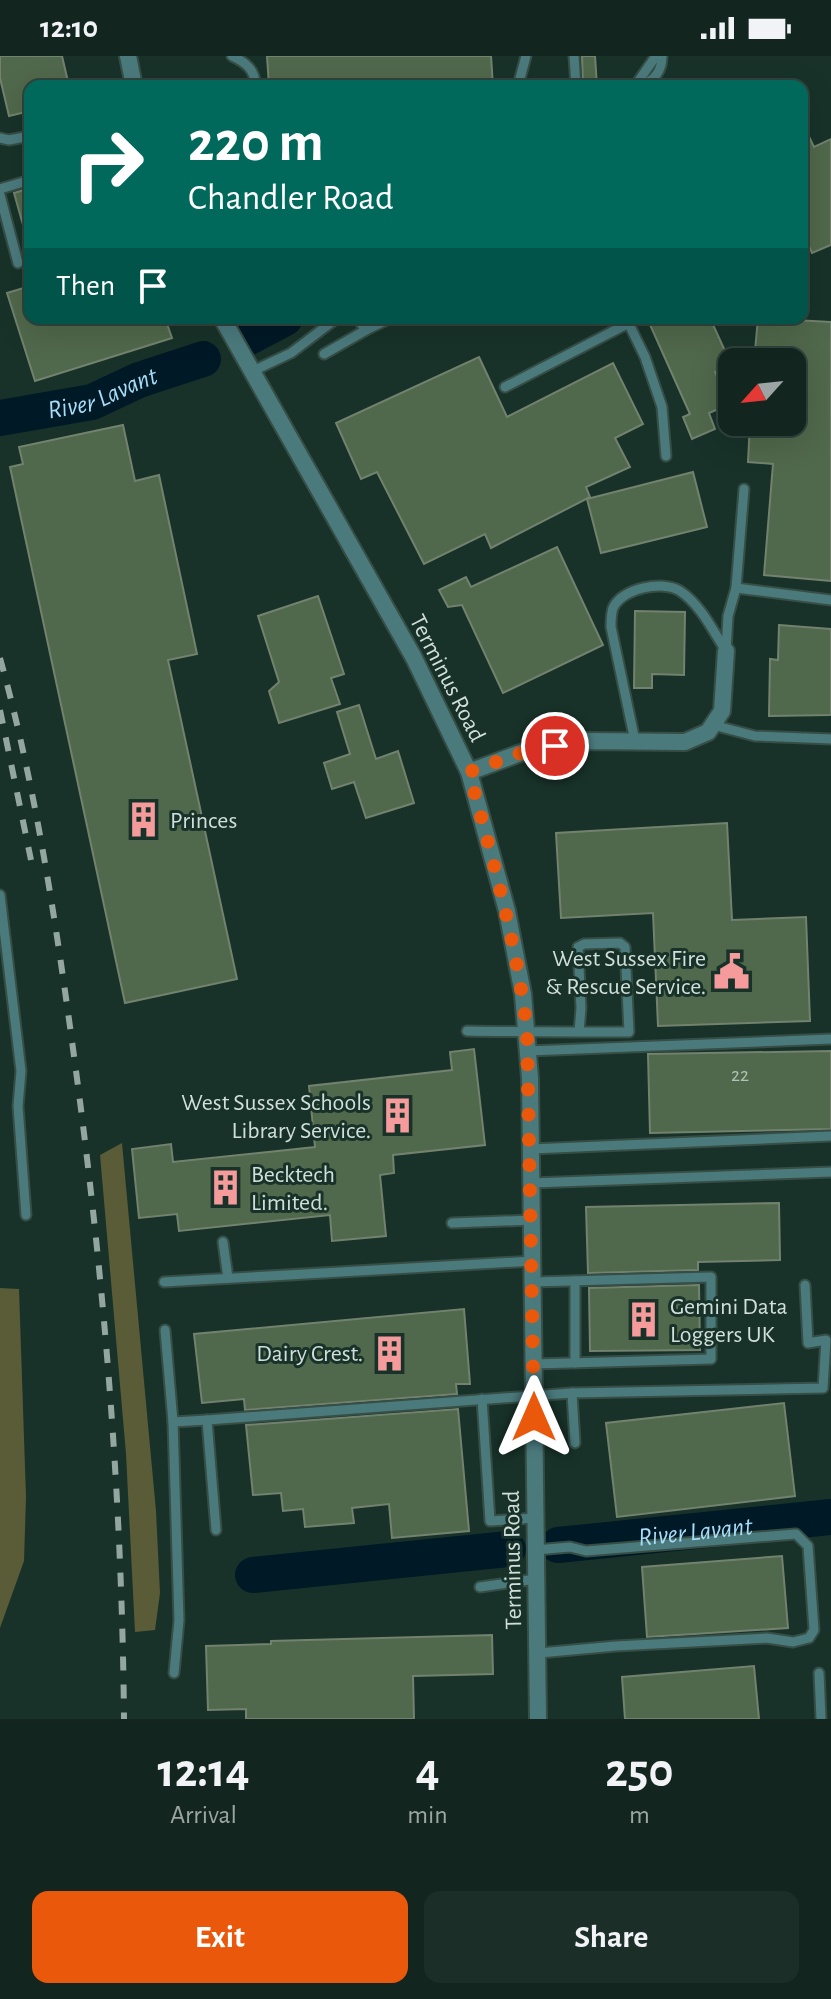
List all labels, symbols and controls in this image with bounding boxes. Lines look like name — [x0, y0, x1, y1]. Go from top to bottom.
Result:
text: 12:10 — [40, 13, 98, 43]
icon: right — [56, 112, 160, 216]
text: 220 m — [188, 115, 324, 171]
text: Chandler Road — [188, 180, 394, 216]
icon: arrive — [131, 264, 175, 308]
text: Then — [56, 271, 115, 301]
north arrow — [718, 348, 806, 436]
map controls — [718, 348, 806, 436]
water label: River Lavant — [46, 363, 161, 423]
street label: Terminus Road — [405, 611, 489, 746]
pin — [521, 712, 589, 780]
icon: arrive — [533, 724, 577, 768]
building icon: Princes — [125, 801, 163, 839]
place label: Princes — [170, 809, 237, 833]
place label: West Sussex Fire & Rescue Service. — [546, 947, 706, 999]
public building icon: West Sussex Fire & Rescue Service. — [713, 953, 751, 991]
house number: 22 — [731, 1065, 749, 1085]
place label: West Sussex Schools Library Service. — [181, 1091, 371, 1143]
building icon: West Sussex Schools Library Service. — [378, 1097, 416, 1135]
place label: Becktech Limited. — [251, 1163, 335, 1215]
building icon: Becktech Limited. — [206, 1169, 244, 1207]
place label: Gemini Data Loggers UK — [670, 1295, 787, 1347]
building icon: Gemini Data Loggers UK — [625, 1301, 663, 1339]
building icon: Dairy Crest. — [370, 1334, 408, 1372]
place label: Dairy Crest. — [256, 1342, 363, 1366]
position arrow — [492, 1375, 576, 1459]
street label: Terminus Road — [500, 1490, 526, 1630]
water label: River Lavant — [637, 1513, 754, 1551]
text: 12:14 — [157, 1748, 250, 1796]
text: 4 — [415, 1748, 440, 1796]
text: 250 — [605, 1748, 674, 1796]
text: Arrival — [170, 1802, 237, 1828]
text: min — [407, 1802, 448, 1828]
text: m — [629, 1802, 650, 1828]
button: Exit — [32, 1891, 408, 1983]
button: Share — [424, 1891, 799, 1983]

